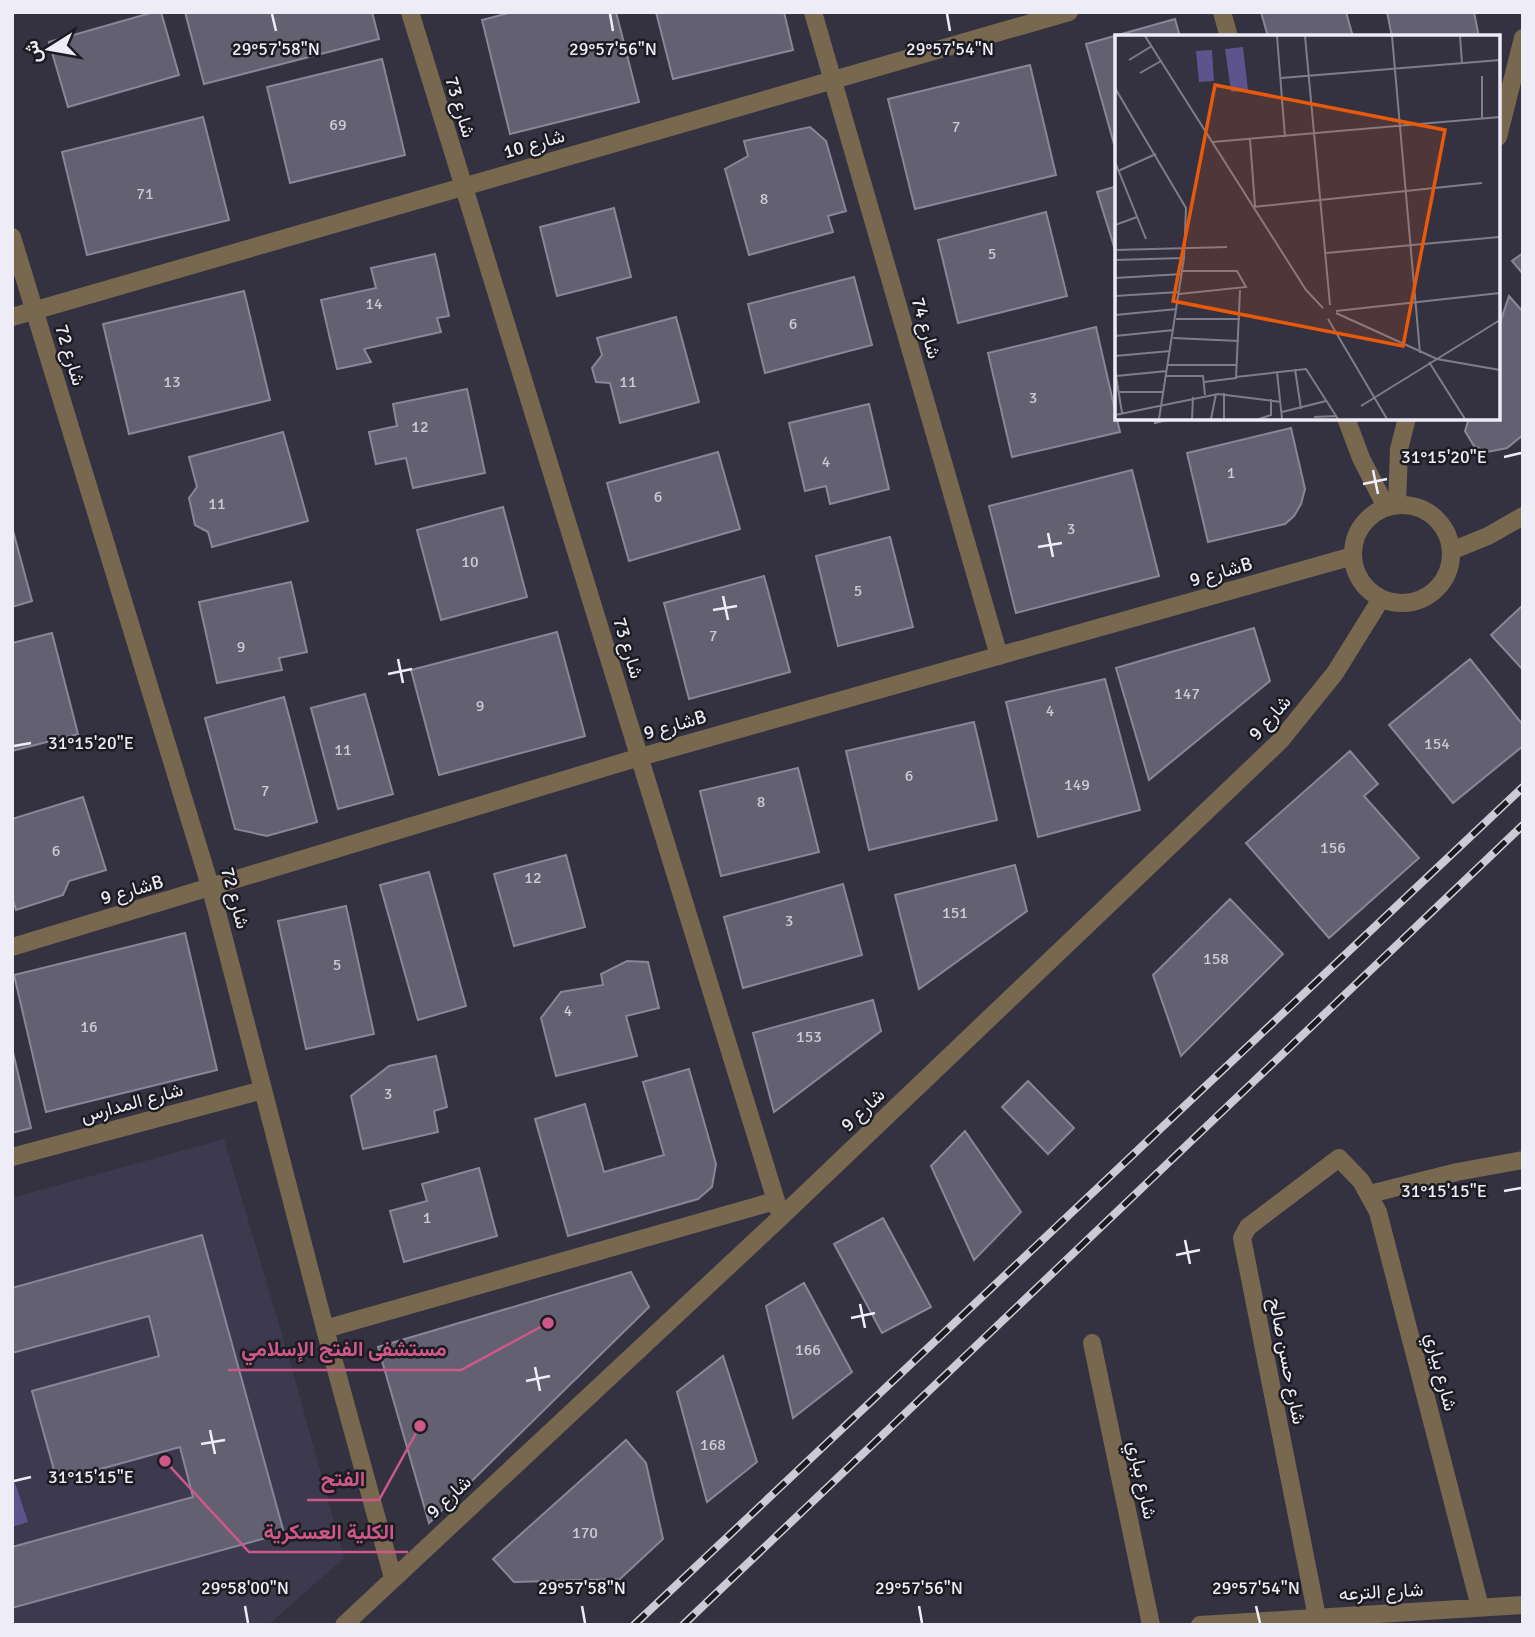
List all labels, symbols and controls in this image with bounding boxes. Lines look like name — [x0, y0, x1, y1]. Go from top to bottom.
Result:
north arrow — [14, 14, 84, 84]
inset map — [1115, 35, 1500, 420]
text: ش — [19, 38, 47, 66]
text: 29°57'58"N — [232, 38, 320, 60]
text: 29°57'56"N — [569, 38, 657, 60]
text: 29°57'54"N — [906, 38, 994, 60]
street label: شارع 73 — [439, 73, 481, 141]
house number: 69 — [329, 115, 347, 135]
house number: 7 — [952, 117, 960, 137]
street label: شارع 10 — [500, 124, 568, 164]
house number: 71 — [136, 184, 154, 204]
house number: 8 — [760, 189, 768, 209]
house number: 5 — [988, 244, 996, 264]
house number: 14 — [365, 294, 383, 314]
street label: شارع 74 — [906, 294, 946, 362]
house number: 6 — [789, 314, 797, 334]
street label: شارع 72 — [49, 321, 91, 389]
house number: 13 — [163, 372, 181, 392]
house number: 11 — [619, 372, 637, 392]
house number: 3 — [1029, 388, 1037, 408]
house number: 12 — [411, 417, 429, 437]
text: 31°15'20"E — [1401, 446, 1487, 468]
house number: 4 — [822, 452, 831, 472]
house number: 1 — [1227, 463, 1235, 483]
house number: 6 — [654, 487, 662, 507]
house number: 11 — [208, 494, 226, 514]
house number: 3 — [1067, 519, 1075, 539]
house number: 10 — [461, 552, 479, 572]
street label: شارع 9B — [1187, 552, 1255, 592]
house number: 5 — [854, 581, 862, 601]
street label: شارع 73 — [607, 614, 649, 682]
house number: 7 — [709, 626, 717, 646]
house number: 9 — [237, 637, 245, 657]
house number: 147 — [1174, 684, 1200, 704]
street label: شارع 9 — [1243, 690, 1297, 746]
house number: 9 — [476, 696, 484, 716]
house number: 4 — [1046, 701, 1055, 721]
street label: شارع 9B — [641, 705, 709, 745]
text: 31°15'20"E — [48, 732, 134, 754]
house number: 154 — [1424, 734, 1450, 754]
house number: 11 — [334, 740, 352, 760]
house number: 6 — [905, 766, 913, 786]
house number: 149 — [1064, 775, 1090, 795]
house number: 7 — [261, 781, 269, 801]
house number: 8 — [757, 792, 765, 812]
house number: 156 — [1320, 838, 1346, 858]
house number: 6 — [52, 841, 60, 861]
street label: شارع 72 — [215, 864, 255, 932]
house number: 12 — [524, 868, 542, 888]
street label: شارع 9B — [98, 870, 166, 910]
house number: 151 — [942, 903, 968, 923]
house number: 3 — [785, 911, 793, 931]
house number: 158 — [1203, 949, 1229, 969]
house number: 5 — [333, 955, 341, 975]
house number: 4 — [564, 1001, 573, 1021]
house number: 16 — [80, 1017, 98, 1037]
house number: 153 — [796, 1027, 822, 1047]
street label: شارع المدارس — [78, 1078, 186, 1128]
street label: شارع 9 — [836, 1083, 890, 1137]
house number: 3 — [384, 1084, 392, 1104]
text: 31°15'15"E — [1401, 1180, 1487, 1202]
house number: 1 — [423, 1208, 431, 1228]
street label: شارع حسن صالح — [1262, 1296, 1311, 1427]
callout: مستشفى الفتح الإسلامي — [228, 1328, 461, 1370]
street label: شارع بياري — [1417, 1330, 1462, 1414]
text: مستشفى الفتح الإسلامي — [241, 1336, 447, 1366]
house number: 166 — [795, 1340, 821, 1360]
house number: 168 — [700, 1435, 726, 1455]
street label: شارع بباري — [1119, 1439, 1162, 1522]
callout: الفتح — [307, 1458, 379, 1500]
text: 31°15'15"E — [48, 1466, 134, 1488]
text: الفتح — [321, 1466, 365, 1493]
street label: شارع 9 — [422, 1470, 476, 1524]
callout: الكلية العسكرية — [249, 1510, 408, 1552]
text: الكلية العسكرية — [263, 1519, 395, 1545]
house number: 170 — [572, 1523, 598, 1543]
text: 29°58'00"N — [201, 1577, 289, 1599]
text: 29°57'58"N — [538, 1577, 626, 1599]
text: 29°57'56"N — [875, 1577, 963, 1599]
text: 29°57'54"N — [1212, 1577, 1300, 1599]
street label: شارع الترعه — [1338, 1578, 1424, 1606]

